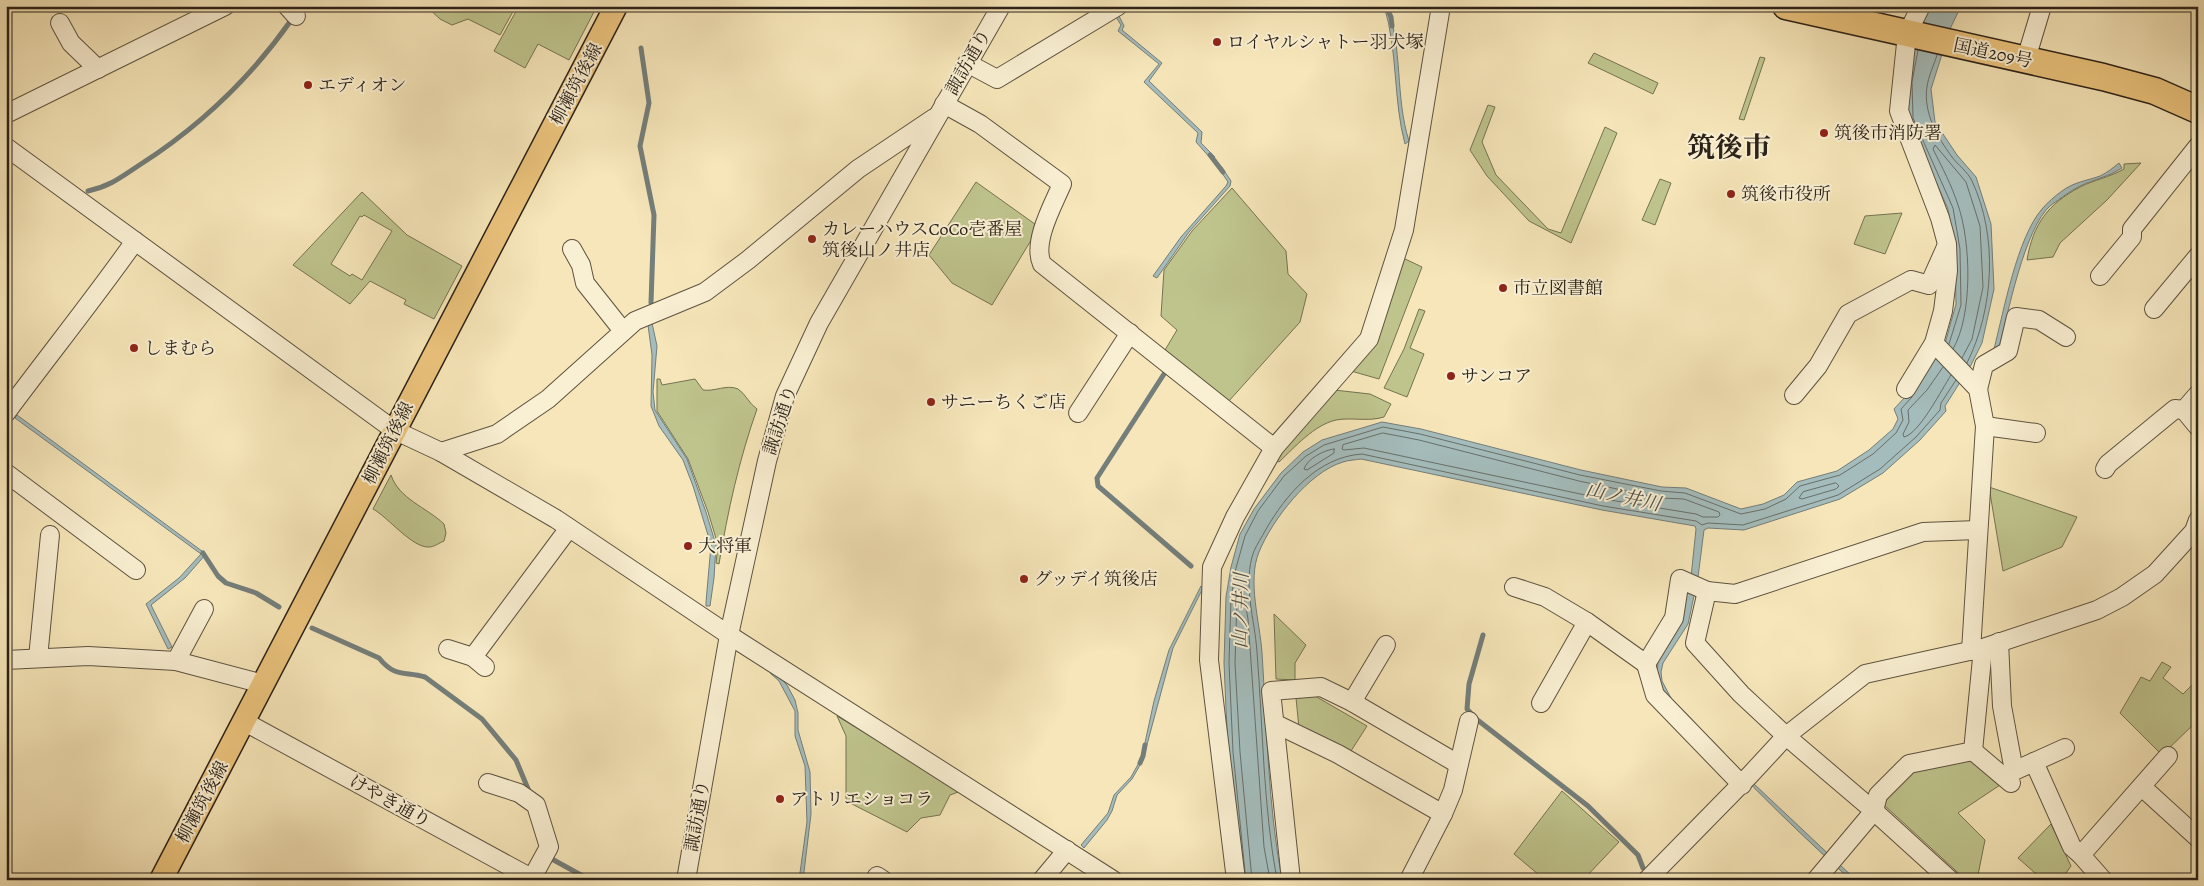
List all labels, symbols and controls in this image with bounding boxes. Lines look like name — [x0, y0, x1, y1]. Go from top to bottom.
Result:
street label: 諏訪通り — [940, 25, 996, 99]
place label: ロイヤルシャトー羽犬塚 — [1227, 30, 1423, 54]
street label: 国道209号 — [1951, 33, 2035, 73]
marker: ロイヤルシャトー羽犬塚 — [1211, 36, 1223, 48]
street label: 柳瀬筑後線 — [544, 39, 608, 129]
place label: エディオン — [318, 73, 407, 97]
marker: エディオン — [302, 79, 314, 91]
place label: 筑後市消防署 — [1834, 121, 1942, 145]
marker: 筑後市消防署 — [1818, 127, 1830, 139]
district label: 筑後市 — [1687, 129, 1771, 167]
place label: 筑後市役所 — [1741, 182, 1831, 206]
marker: 筑後市役所 — [1725, 188, 1737, 200]
place label: カレーハウスCoCo壱番屋 筑後山ノ井店 — [822, 217, 1022, 262]
marker: カレーハウスCoCo壱番屋 筑後山ノ井店 — [806, 233, 818, 245]
place label: 市立図書館 — [1513, 276, 1603, 300]
marker: 市立図書館 — [1497, 282, 1509, 294]
place label: しまむら — [144, 336, 216, 360]
marker: しまむら — [128, 342, 140, 354]
place label: サンコア — [1461, 364, 1532, 388]
marker: サンコア — [1445, 370, 1457, 382]
street label: 諏訪通り — [757, 382, 803, 458]
place label: サニーちくご店 — [941, 390, 1066, 414]
marker: サニーちくご店 — [925, 396, 937, 408]
street label: 柳瀬筑後線 — [357, 397, 419, 489]
water label: 山ノ井川 — [1583, 476, 1665, 518]
place label: 大将軍 — [698, 534, 752, 558]
marker: 大将軍 — [682, 540, 694, 552]
place label: グッデイ筑後店 — [1034, 567, 1158, 591]
water label: 山ノ井川 — [1227, 571, 1255, 649]
marker: グッデイ筑後店 — [1018, 573, 1030, 585]
street label: 柳瀬筑後線 — [170, 757, 234, 847]
street label: けやき通り — [345, 769, 435, 833]
street label: 諏訪通り — [679, 778, 715, 854]
place label: アトリエショコラ — [790, 787, 933, 811]
marker: アトリエショコラ — [774, 793, 786, 805]

